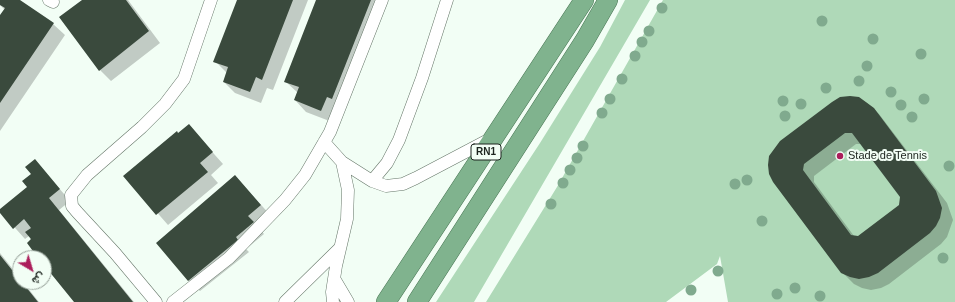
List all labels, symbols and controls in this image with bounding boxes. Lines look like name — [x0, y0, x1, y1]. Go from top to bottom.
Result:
road number: RN1 — [471, 144, 501, 160]
place label: Stade de Tennis — [848, 149, 927, 163]
marker: Stade de Tennis — [835, 151, 845, 161]
north arrow — [12, 250, 52, 290]
text: ش — [30, 270, 48, 287]

